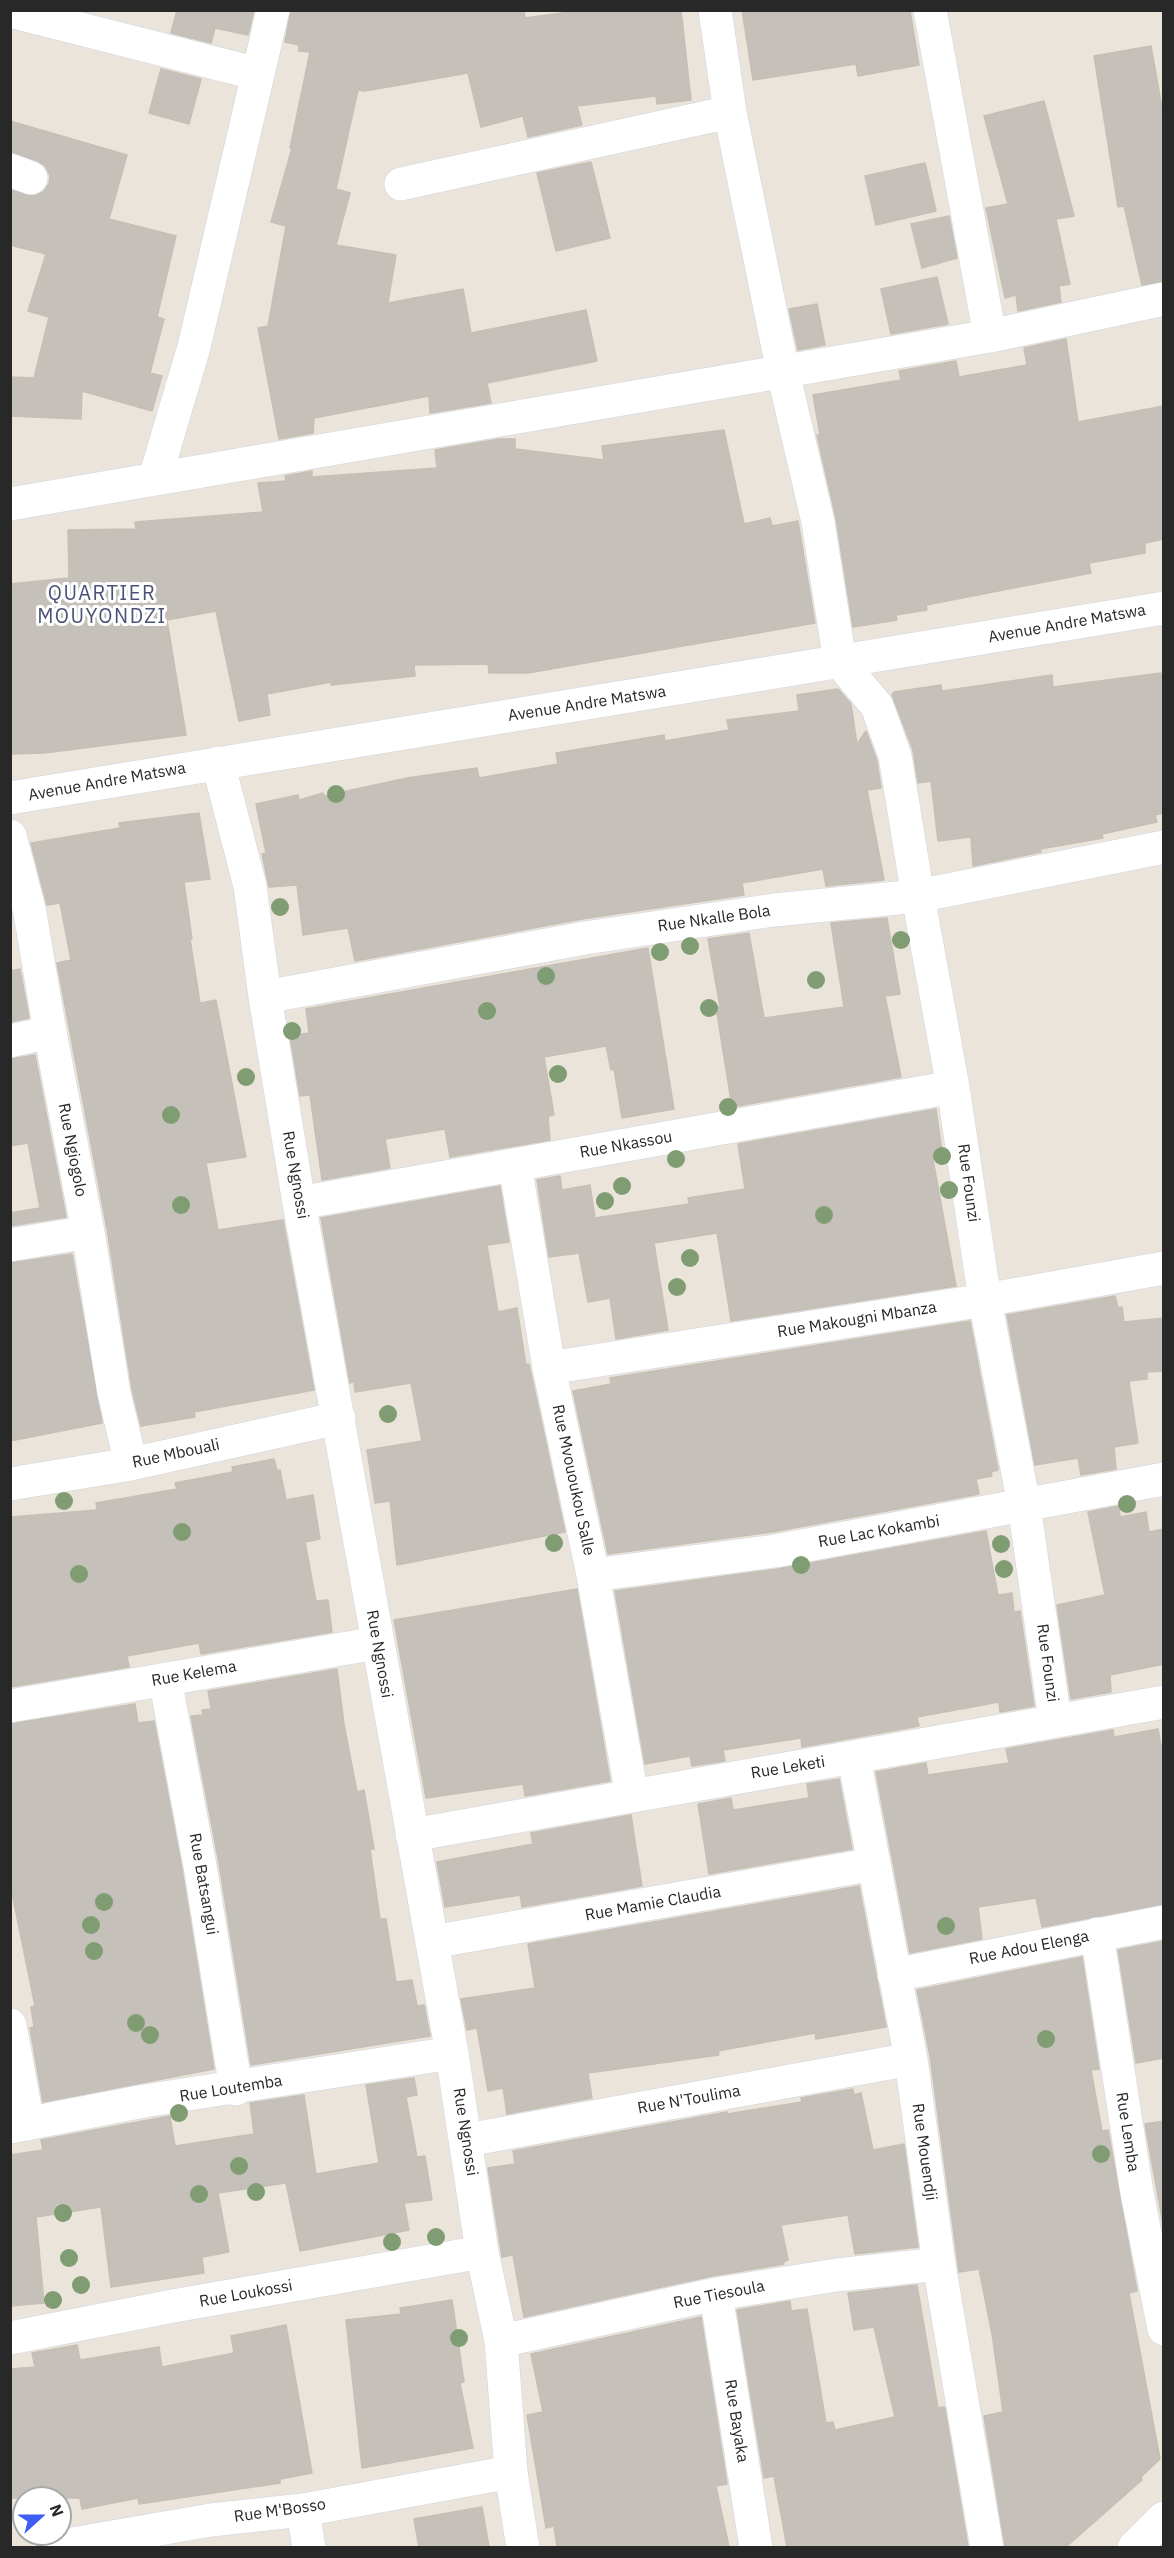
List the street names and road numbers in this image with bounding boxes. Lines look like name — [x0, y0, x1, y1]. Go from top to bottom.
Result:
street label: Avenue Andre Matswa — [987, 601, 1147, 647]
street label: Avenue Andre Matswa — [507, 682, 667, 726]
street label: Avenue Andre Matswa — [27, 759, 187, 805]
street label: Rue Nkalle Bola — [656, 902, 772, 936]
street label: Rue Ngiogolo — [53, 1101, 91, 1199]
street label: Rue Nkassou — [578, 1127, 674, 1163]
street label: Rue Ngnossi — [278, 1129, 312, 1221]
street label: Rue Founzi — [953, 1143, 983, 1223]
street label: Rue Makougni Mbanza — [776, 1298, 938, 1342]
street label: Rue Mvououkou Salle — [548, 1403, 598, 1557]
street label: Rue Mbouali — [130, 1435, 222, 1473]
street label: Rue Lac Kokambi — [817, 1512, 941, 1552]
street label: Rue Ngnossi — [362, 1608, 396, 1700]
street label: Rue Founzi — [1032, 1623, 1062, 1703]
street label: Rue Kelema — [150, 1657, 238, 1691]
street label: Rue Leketi — [749, 1753, 827, 1783]
street label: Rue Batsangui — [185, 1831, 221, 1937]
street label: Rue Mamie Claudia — [584, 1883, 722, 1925]
street label: Rue Adou Elenga — [967, 1927, 1091, 1969]
street label: Rue Loutemba — [178, 2071, 284, 2107]
street label: Rue N'Toulima — [636, 2081, 742, 2119]
street label: Rue Ngnossi — [449, 2086, 481, 2178]
street label: Rue Lemba — [1111, 2091, 1143, 2173]
street label: Rue Mouendji — [908, 2102, 940, 2202]
street label: Rue Loukossi — [198, 2276, 294, 2312]
street label: Rue Tiesoula — [672, 2277, 766, 2313]
street label: Rue Bayaka — [720, 2378, 752, 2464]
street label: Rue M'Bosso — [233, 2495, 327, 2527]

